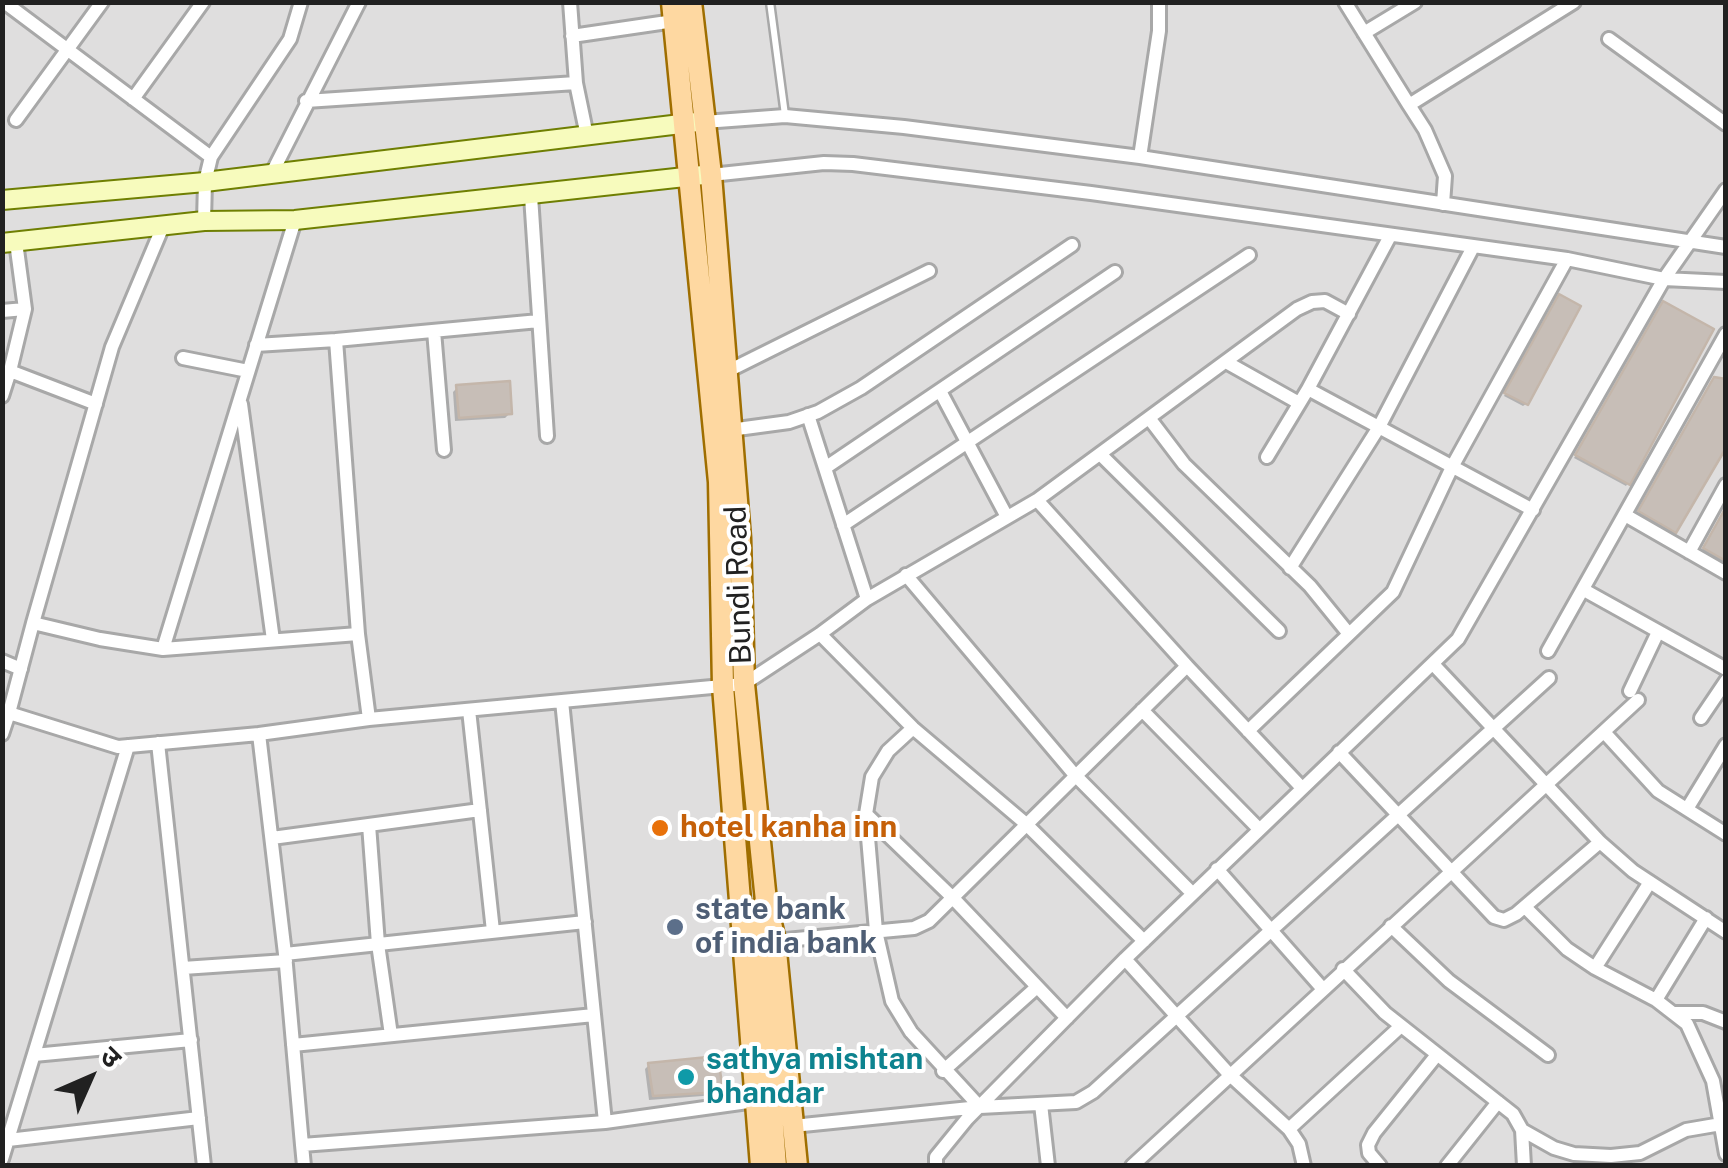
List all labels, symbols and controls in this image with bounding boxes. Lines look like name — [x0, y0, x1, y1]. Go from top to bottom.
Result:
street label: Bundi Road — [718, 505, 760, 665]
place label: hotel kanha inn — [680, 810, 897, 846]
marker: hotel kanha inn — [649, 817, 671, 839]
place label: state bank of india bank — [695, 892, 877, 962]
marker: state bank of india bank — [664, 916, 686, 938]
north arrow — [40, 1028, 140, 1128]
text: उ — [94, 1039, 129, 1074]
place label: sathya mishtan bhandar — [706, 1042, 923, 1112]
marker: sathya mishtan bhandar — [675, 1066, 697, 1088]

